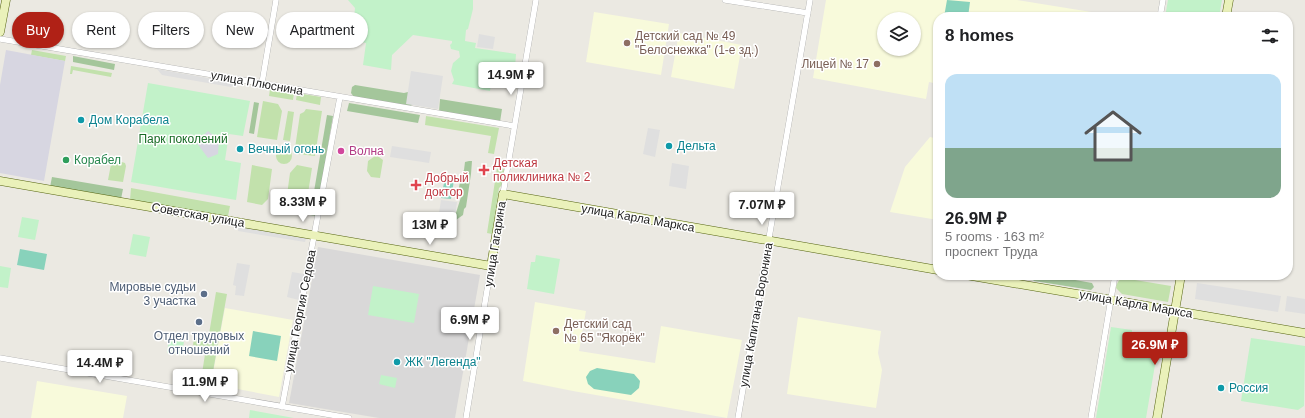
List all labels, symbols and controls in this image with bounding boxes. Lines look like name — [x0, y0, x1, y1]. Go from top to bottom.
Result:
chip: Buy — [12, 12, 64, 48]
chip: Rent — [72, 12, 130, 48]
chip: Filters — [138, 12, 204, 48]
chip: New — [212, 12, 268, 48]
chip: Apartment — [276, 12, 368, 48]
map controls — [877, 12, 921, 56]
button: layers — [877, 12, 921, 56]
icon: filters — [1259, 25, 1281, 47]
text: 8 homes — [945, 26, 1014, 45]
place label: Детский сад № 49 "Белоснежка" (1-е зд.) — [635, 29, 758, 57]
marker: Детский сад № 49 "Белоснежка" (1-е зд.) — [622, 38, 632, 48]
place label: Лицей № 17 — [801, 57, 869, 71]
marker: Лицей № 17 — [872, 59, 882, 69]
pin: 14.9M ₽ — [474, 62, 548, 96]
text: 14.9M ₽ — [487, 67, 535, 82]
street label: улица Плюснина — [210, 68, 305, 98]
icon: home — [1077, 100, 1149, 172]
place label: Дом Корабела — [89, 113, 170, 127]
marker: Дом Корабела — [76, 115, 86, 125]
park label: Парк поколений — [138, 132, 228, 146]
place label: Дельта — [677, 139, 716, 153]
marker: Дельта — [664, 141, 674, 151]
place label: Вечный огонь — [248, 142, 324, 156]
marker: Вечный огонь — [235, 144, 245, 154]
place label: Волна — [349, 144, 384, 158]
marker: Волна — [336, 146, 346, 156]
place label: Корабел — [74, 153, 121, 167]
marker: Корабел — [61, 155, 71, 165]
place label: Детская поликлиника № 2 — [493, 156, 591, 184]
marker: Детская поликлиника № 2 — [478, 164, 490, 176]
place label: Добрый доктор — [425, 171, 469, 199]
marker: Добрый доктор — [410, 179, 422, 191]
pin: 8.33M ₽ — [266, 189, 340, 223]
pin: 7.07M ₽ — [725, 192, 799, 226]
text: 8.33M ₽ — [279, 194, 327, 209]
text: 7.07M ₽ — [738, 197, 786, 212]
street label: Советская улица — [150, 200, 246, 230]
street label: улица Гагарина — [481, 200, 509, 288]
street label: улица Карла Маркса — [580, 201, 696, 235]
text: 26.9M ₽ — [945, 209, 1007, 228]
pin: 13M ₽ — [402, 212, 458, 246]
text: 13M ₽ — [412, 217, 448, 232]
text: 5 rooms · 163 m² — [945, 229, 1044, 244]
street label: улица Капитана Воронина — [736, 241, 776, 388]
text: проспект Труда — [945, 244, 1038, 259]
street label: улица Георгия Седова — [281, 248, 319, 374]
place label: Мировые судьи 3 участка — [109, 280, 196, 308]
street label: улица Карла Маркса — [1078, 287, 1194, 321]
marker: Мировые судьи 3 участка — [199, 289, 209, 299]
pin: 6.9M ₽ — [437, 307, 503, 341]
text: 6.9M ₽ — [450, 312, 490, 327]
marker: Отдел трудовых отношений — [194, 317, 204, 327]
place label: Детский сад № 65 "Якорёк" — [564, 317, 645, 345]
marker: Детский сад № 65 "Якорёк" — [551, 326, 561, 336]
place label: Отдел трудовых отношений — [154, 329, 244, 357]
pin: 26.9M ₽ — [1118, 332, 1192, 366]
text: 26.9M ₽ — [1131, 337, 1179, 352]
pin: 14.4M ₽ — [63, 350, 137, 384]
text: 14.4M ₽ — [76, 355, 124, 370]
place label: ЖК "Легенда" — [405, 355, 481, 369]
marker: ЖК "Легенда" — [392, 357, 402, 367]
pin: 11.9M ₽ — [168, 369, 242, 403]
text: 11.9M ₽ — [182, 374, 228, 389]
place label: Россия — [1229, 381, 1268, 395]
marker: Россия — [1216, 383, 1226, 393]

